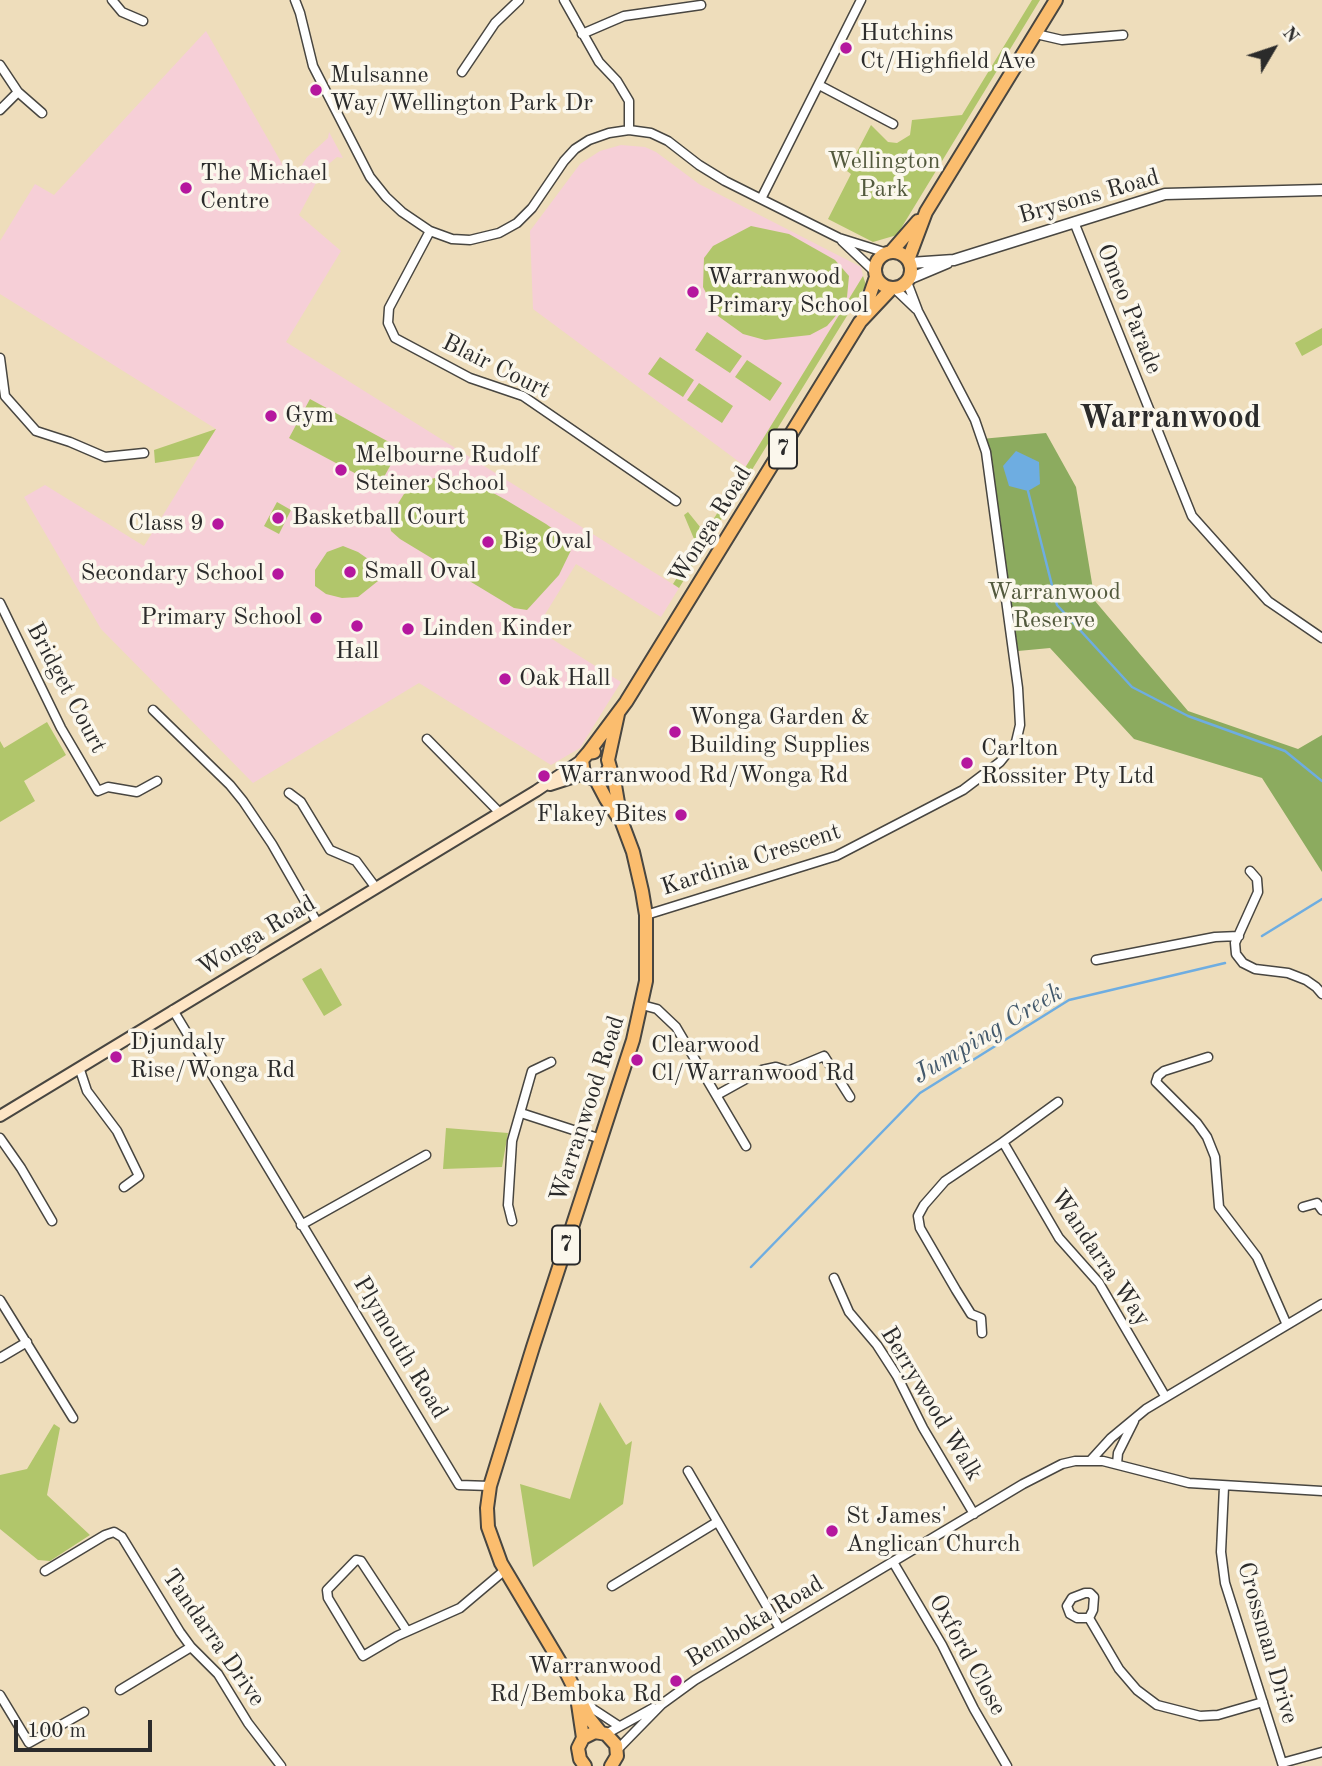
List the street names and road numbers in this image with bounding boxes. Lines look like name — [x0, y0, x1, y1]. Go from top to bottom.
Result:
street label: Brysons Road — [1015, 163, 1163, 231]
street label: Omeo Parade — [1090, 240, 1168, 378]
street label: Blair Court — [437, 328, 555, 406]
road number: 7 — [769, 430, 797, 468]
street label: Wonga Road — [663, 461, 759, 589]
street label: Bridget Court — [20, 618, 112, 758]
street label: Kardinia Crescent — [658, 817, 844, 903]
street label: Wonga Road — [192, 889, 322, 983]
street label: Warranwood Road — [544, 1012, 632, 1206]
street label: Wandarra Way — [1044, 1184, 1156, 1332]
road number: 7 — [552, 1226, 580, 1264]
street label: Plymouth Road — [346, 1272, 454, 1424]
street label: Berrywood Walk — [874, 1322, 988, 1486]
street label: Crossman Drive — [1230, 1559, 1304, 1727]
street label: Tandarra Drive — [155, 1564, 271, 1712]
street label: Bemboka Road — [681, 1570, 829, 1674]
street label: Oxford Close — [922, 1589, 1012, 1721]

